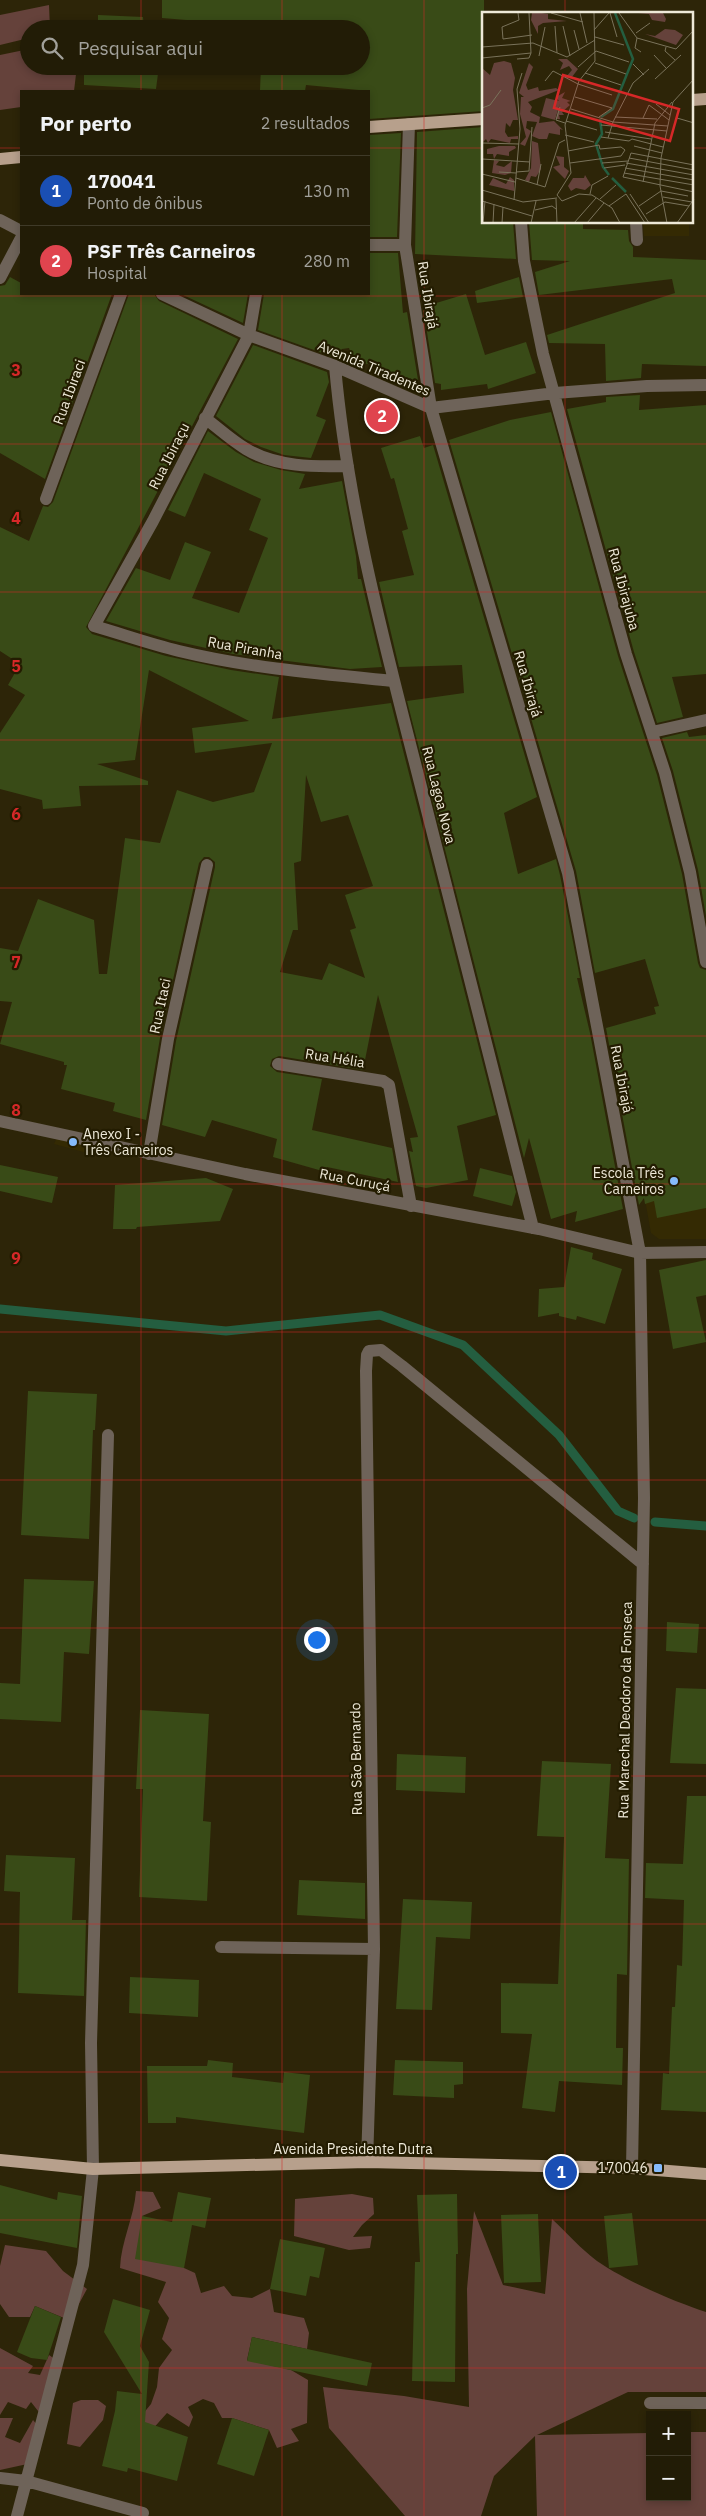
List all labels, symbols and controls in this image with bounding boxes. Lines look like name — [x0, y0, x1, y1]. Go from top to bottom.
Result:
inset map — [482, 12, 694, 224]
search box — [20, 20, 370, 75]
icon: search — [38, 34, 66, 62]
text: Pesquisar aqui — [78, 36, 203, 60]
text: Por perto — [40, 109, 132, 137]
text: 2 resultados — [261, 113, 350, 133]
text: 170041 — [87, 169, 155, 193]
text: 1 — [51, 181, 61, 201]
text: 130 m — [303, 181, 350, 201]
text: Ponto de ônibus — [87, 193, 203, 213]
text: PSF Três Carneiros — [87, 239, 255, 263]
text: 2 — [51, 251, 61, 271]
text: 280 m — [303, 251, 350, 271]
street label: Rua Ibirajá — [414, 260, 442, 331]
text: Hospital — [87, 263, 147, 283]
street label: Avenida Tiradentes — [315, 336, 433, 400]
street label: Rua Ibiraci — [49, 357, 89, 427]
text: 3 — [11, 360, 21, 380]
pin: 2 — [366, 397, 398, 435]
street label: Rua Ibiraçu — [145, 420, 193, 492]
text: 4 — [11, 508, 21, 528]
street label: Rua Ibirajuba — [604, 546, 644, 633]
street label: Rua Piranha — [206, 633, 284, 664]
street label: Rua Ibirajá — [510, 649, 546, 720]
text: 5 — [11, 656, 21, 676]
street label: Rua Lagoa Nova — [418, 744, 460, 846]
text: 6 — [11, 804, 21, 824]
text: 7 — [11, 952, 21, 972]
street label: Rua Itaci — [145, 977, 175, 1035]
street label: Rua Hélia — [304, 1044, 367, 1072]
street label: Rua Ibirajá — [607, 1044, 637, 1115]
text: 8 — [11, 1100, 21, 1120]
place label: Anexo I - Três Carneiros — [83, 1125, 174, 1159]
marker: Anexo I - Três Carneiros — [67, 1136, 79, 1148]
street label: Rua Curuçá — [318, 1164, 393, 1196]
place label: Escola Três Carneiros — [593, 1164, 664, 1198]
marker: Escola Três Carneiros — [668, 1175, 680, 1187]
text: 9 — [11, 1248, 21, 1268]
street label: Rua Marechal Deodoro da Fonseca — [614, 1601, 636, 1819]
your location — [304, 1627, 330, 1653]
street label: Rua São Bernardo — [346, 1702, 366, 1816]
street label: Avenida Presidente Dutra — [273, 2140, 433, 2158]
pin: 1 — [545, 2153, 577, 2191]
place label: 170046 — [598, 2159, 648, 2177]
marker: 170046 — [652, 2162, 664, 2174]
map controls — [646, 2411, 691, 2501]
button: + — [646, 2411, 691, 2456]
button: − — [646, 2456, 691, 2501]

